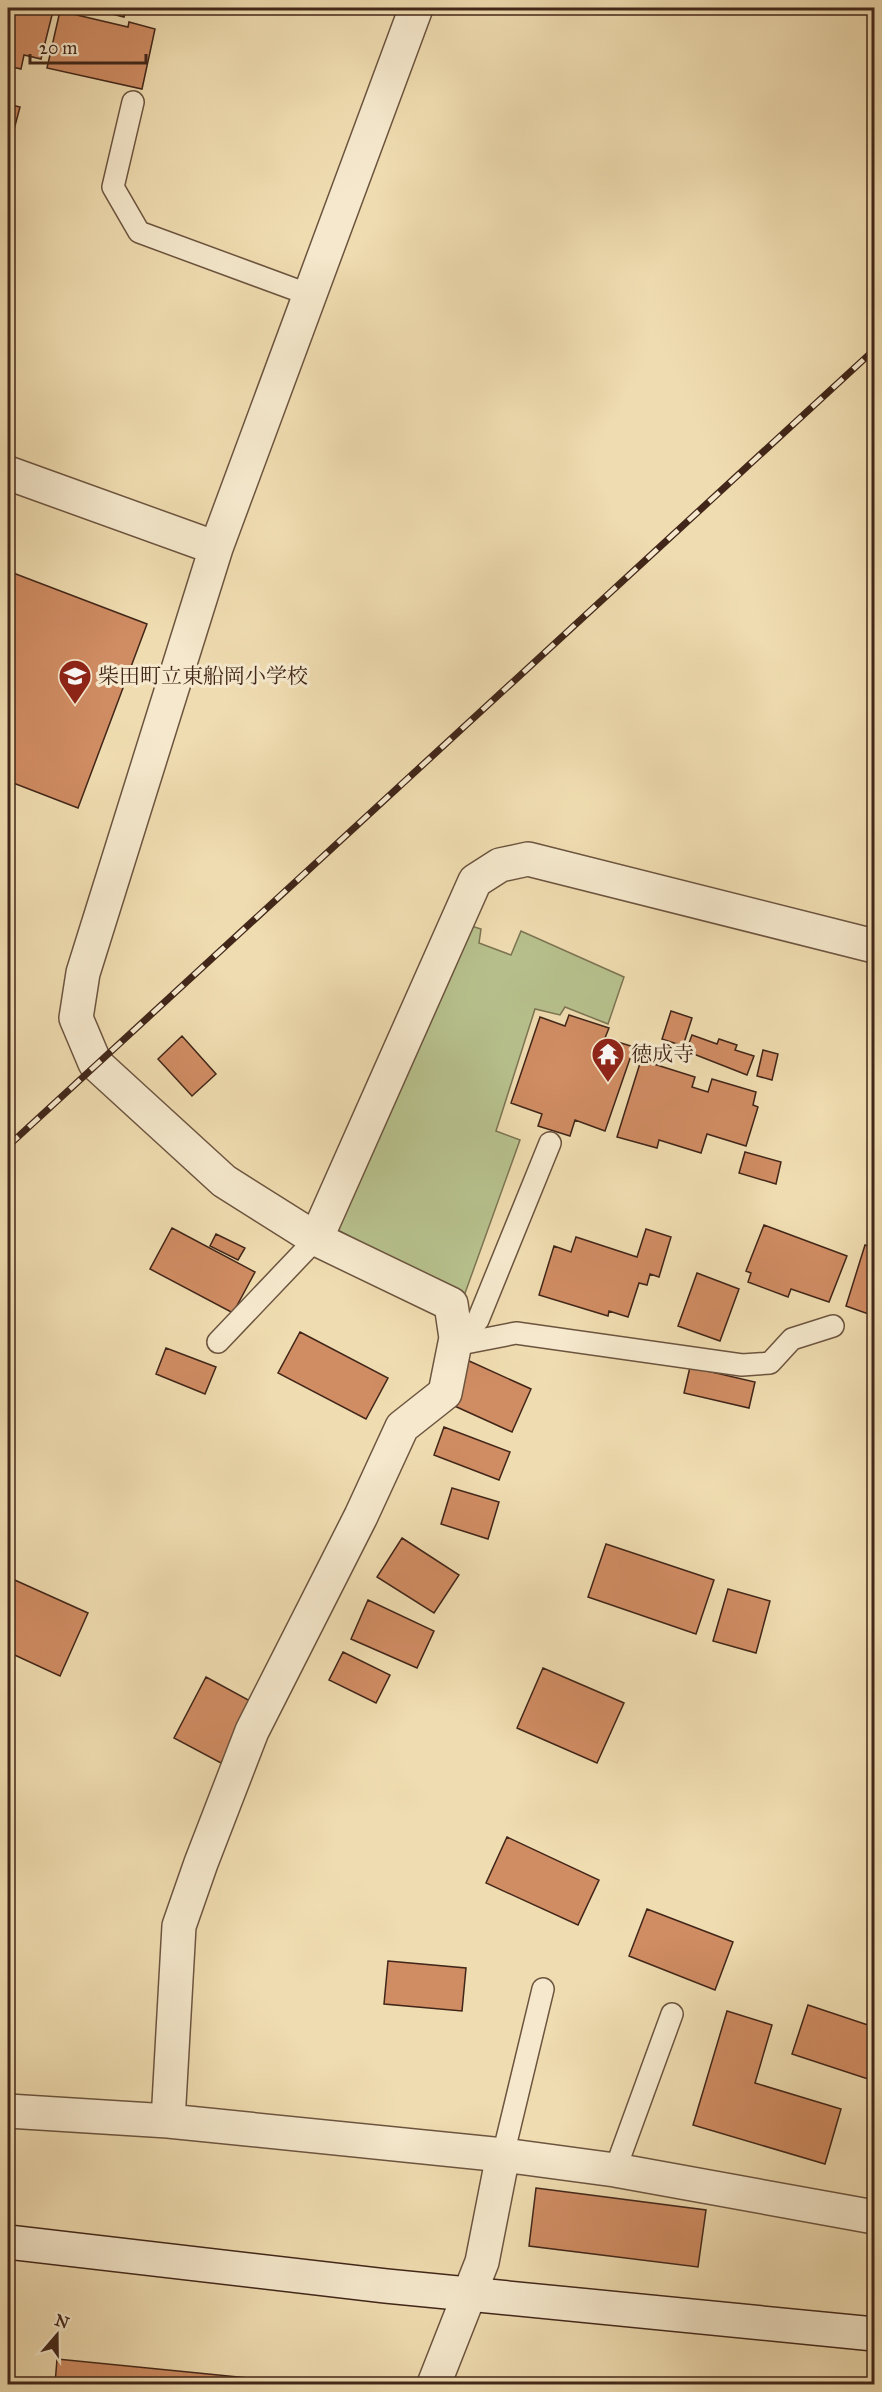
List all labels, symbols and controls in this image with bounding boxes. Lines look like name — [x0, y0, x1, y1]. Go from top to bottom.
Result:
scale bar — [30, 27, 146, 65]
text: 20 m — [39, 37, 77, 59]
school or university icon: 柴田町立東船岡小学校 — [57, 658, 93, 705]
place label: 柴田町立東船岡小学校 — [98, 663, 308, 689]
temple icon: 徳成寺 — [590, 1036, 626, 1083]
place label: 徳成寺 — [631, 1041, 694, 1067]
north arrow — [27, 2305, 87, 2365]
text: N — [52, 2310, 72, 2333]

